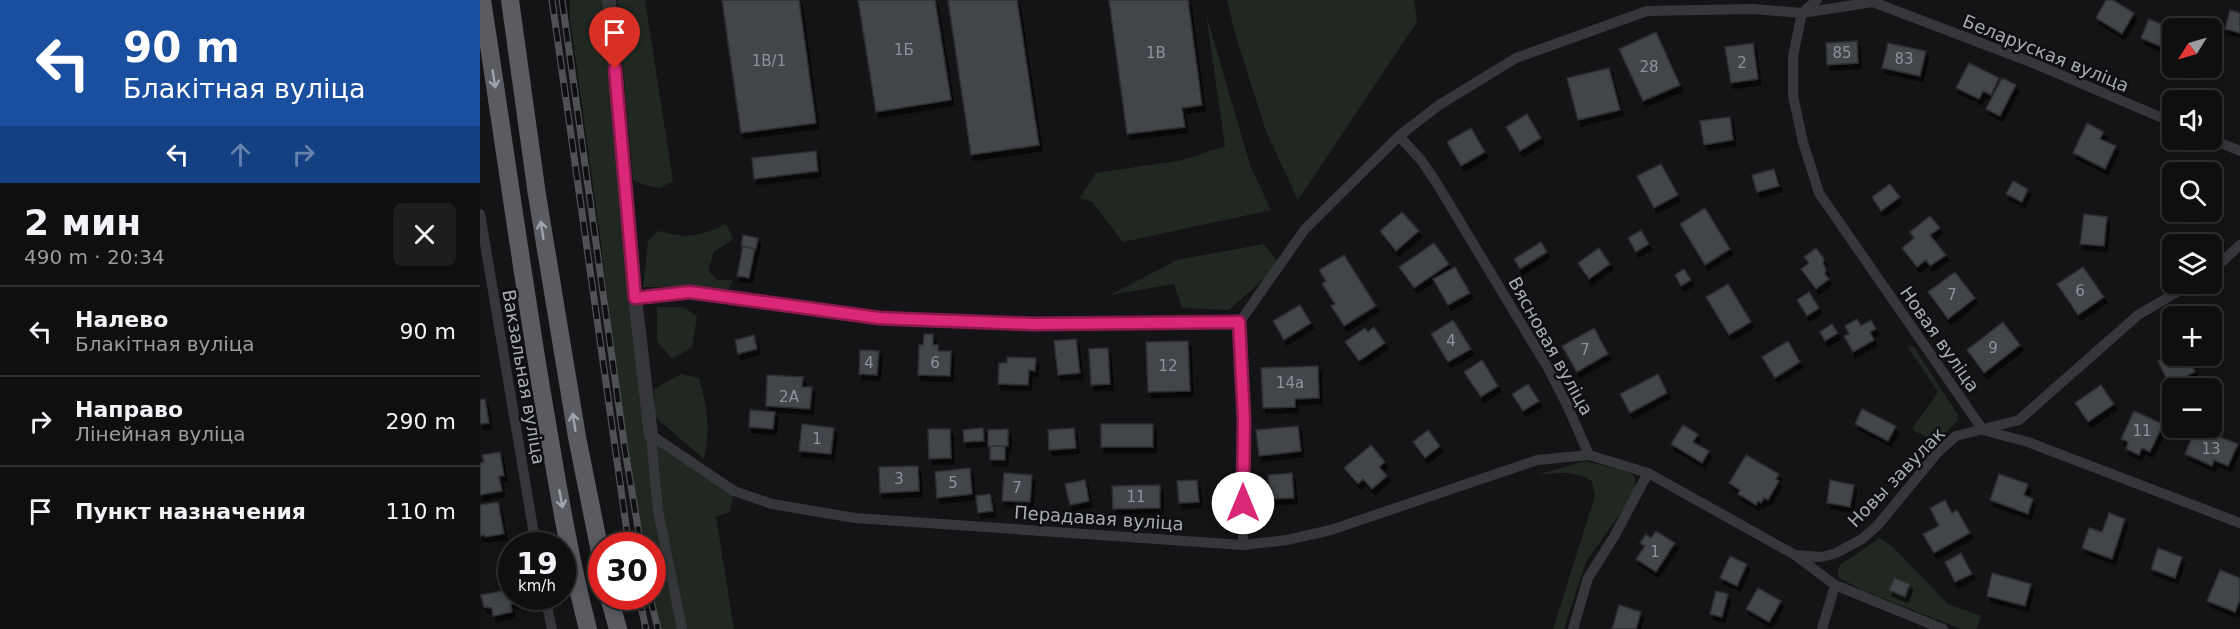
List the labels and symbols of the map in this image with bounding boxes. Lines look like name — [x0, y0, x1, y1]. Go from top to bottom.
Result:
pin — [589, 7, 640, 69]
street label: Беларуская вуліца — [1960, 10, 2132, 96]
north arrow — [2162, 18, 2222, 78]
house number: 1Б — [894, 41, 914, 59]
house number: 1В — [1146, 44, 1166, 62]
house number: 85 — [1832, 44, 1852, 62]
house number: 83 — [1894, 50, 1914, 68]
house number: 1В/1 — [752, 52, 786, 70]
house number: 2 — [1737, 54, 1747, 72]
house number: 28 — [1639, 58, 1659, 76]
one-way arrow — [488, 68, 499, 88]
one-way arrow — [537, 220, 548, 240]
street label: Вясновая вуліца — [1504, 273, 1598, 419]
street label: Новая вуліца — [1896, 282, 1984, 396]
house number: 6 — [2075, 282, 2085, 300]
house number: 7 — [1947, 286, 1957, 304]
street label: Вакзальная вуліца — [498, 288, 550, 466]
house number: 4 — [1446, 332, 1456, 350]
house number: 9 — [1988, 339, 1998, 357]
house number: 7 — [1580, 341, 1590, 359]
house number: 4 — [864, 354, 874, 372]
house number: 6 — [930, 354, 940, 372]
house number: 12 — [1158, 357, 1178, 375]
house number: 14а — [1276, 374, 1304, 392]
house number: 2А — [779, 388, 800, 406]
one-way arrow — [569, 413, 580, 432]
house number: 11 — [2132, 422, 2152, 440]
street label: Новы завулак — [1843, 423, 1949, 531]
house number: 1 — [812, 430, 822, 448]
house number: 13 — [2201, 440, 2221, 458]
house number: 3 — [894, 470, 904, 488]
position arrow — [1211, 471, 1275, 535]
house number: 5 — [948, 474, 958, 492]
house number: 7 — [1012, 479, 1022, 497]
house number: 11 — [1126, 488, 1146, 506]
one-way arrow — [556, 489, 567, 509]
street label: Перадавая вуліца — [1014, 502, 1184, 534]
speed limit sign: 30 — [588, 532, 666, 610]
house number: 1 — [1650, 543, 1660, 561]

